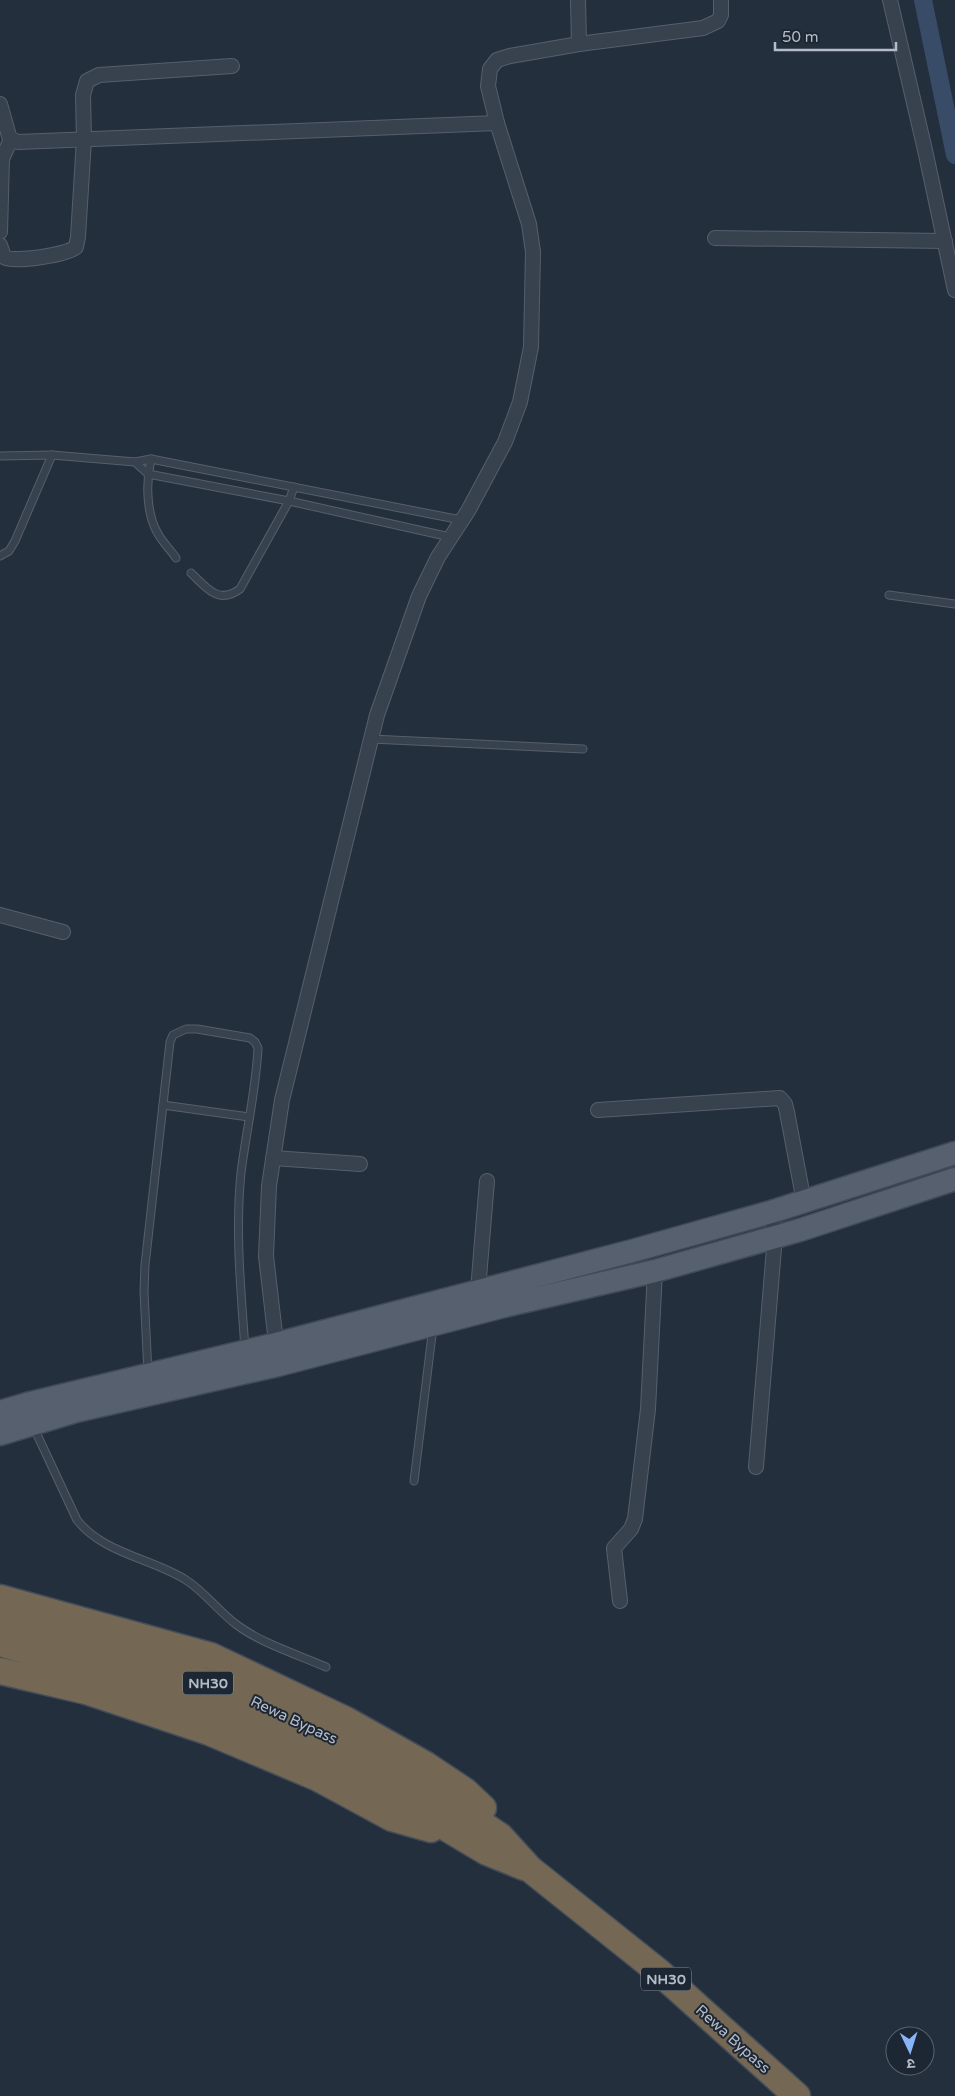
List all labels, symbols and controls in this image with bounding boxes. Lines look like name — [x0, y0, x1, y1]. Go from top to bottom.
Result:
scale bar — [775, 20, 896, 52]
text: 50 m — [782, 28, 819, 46]
road number: NH30 — [183, 1672, 233, 1695]
street label: Rewa Bypass — [248, 1692, 340, 1748]
road number: NH30 — [641, 1968, 691, 1990]
street label: Rewa Bypass — [692, 2001, 774, 2077]
north arrow — [885, 2026, 935, 2076]
text: उ — [905, 2055, 916, 2072]

